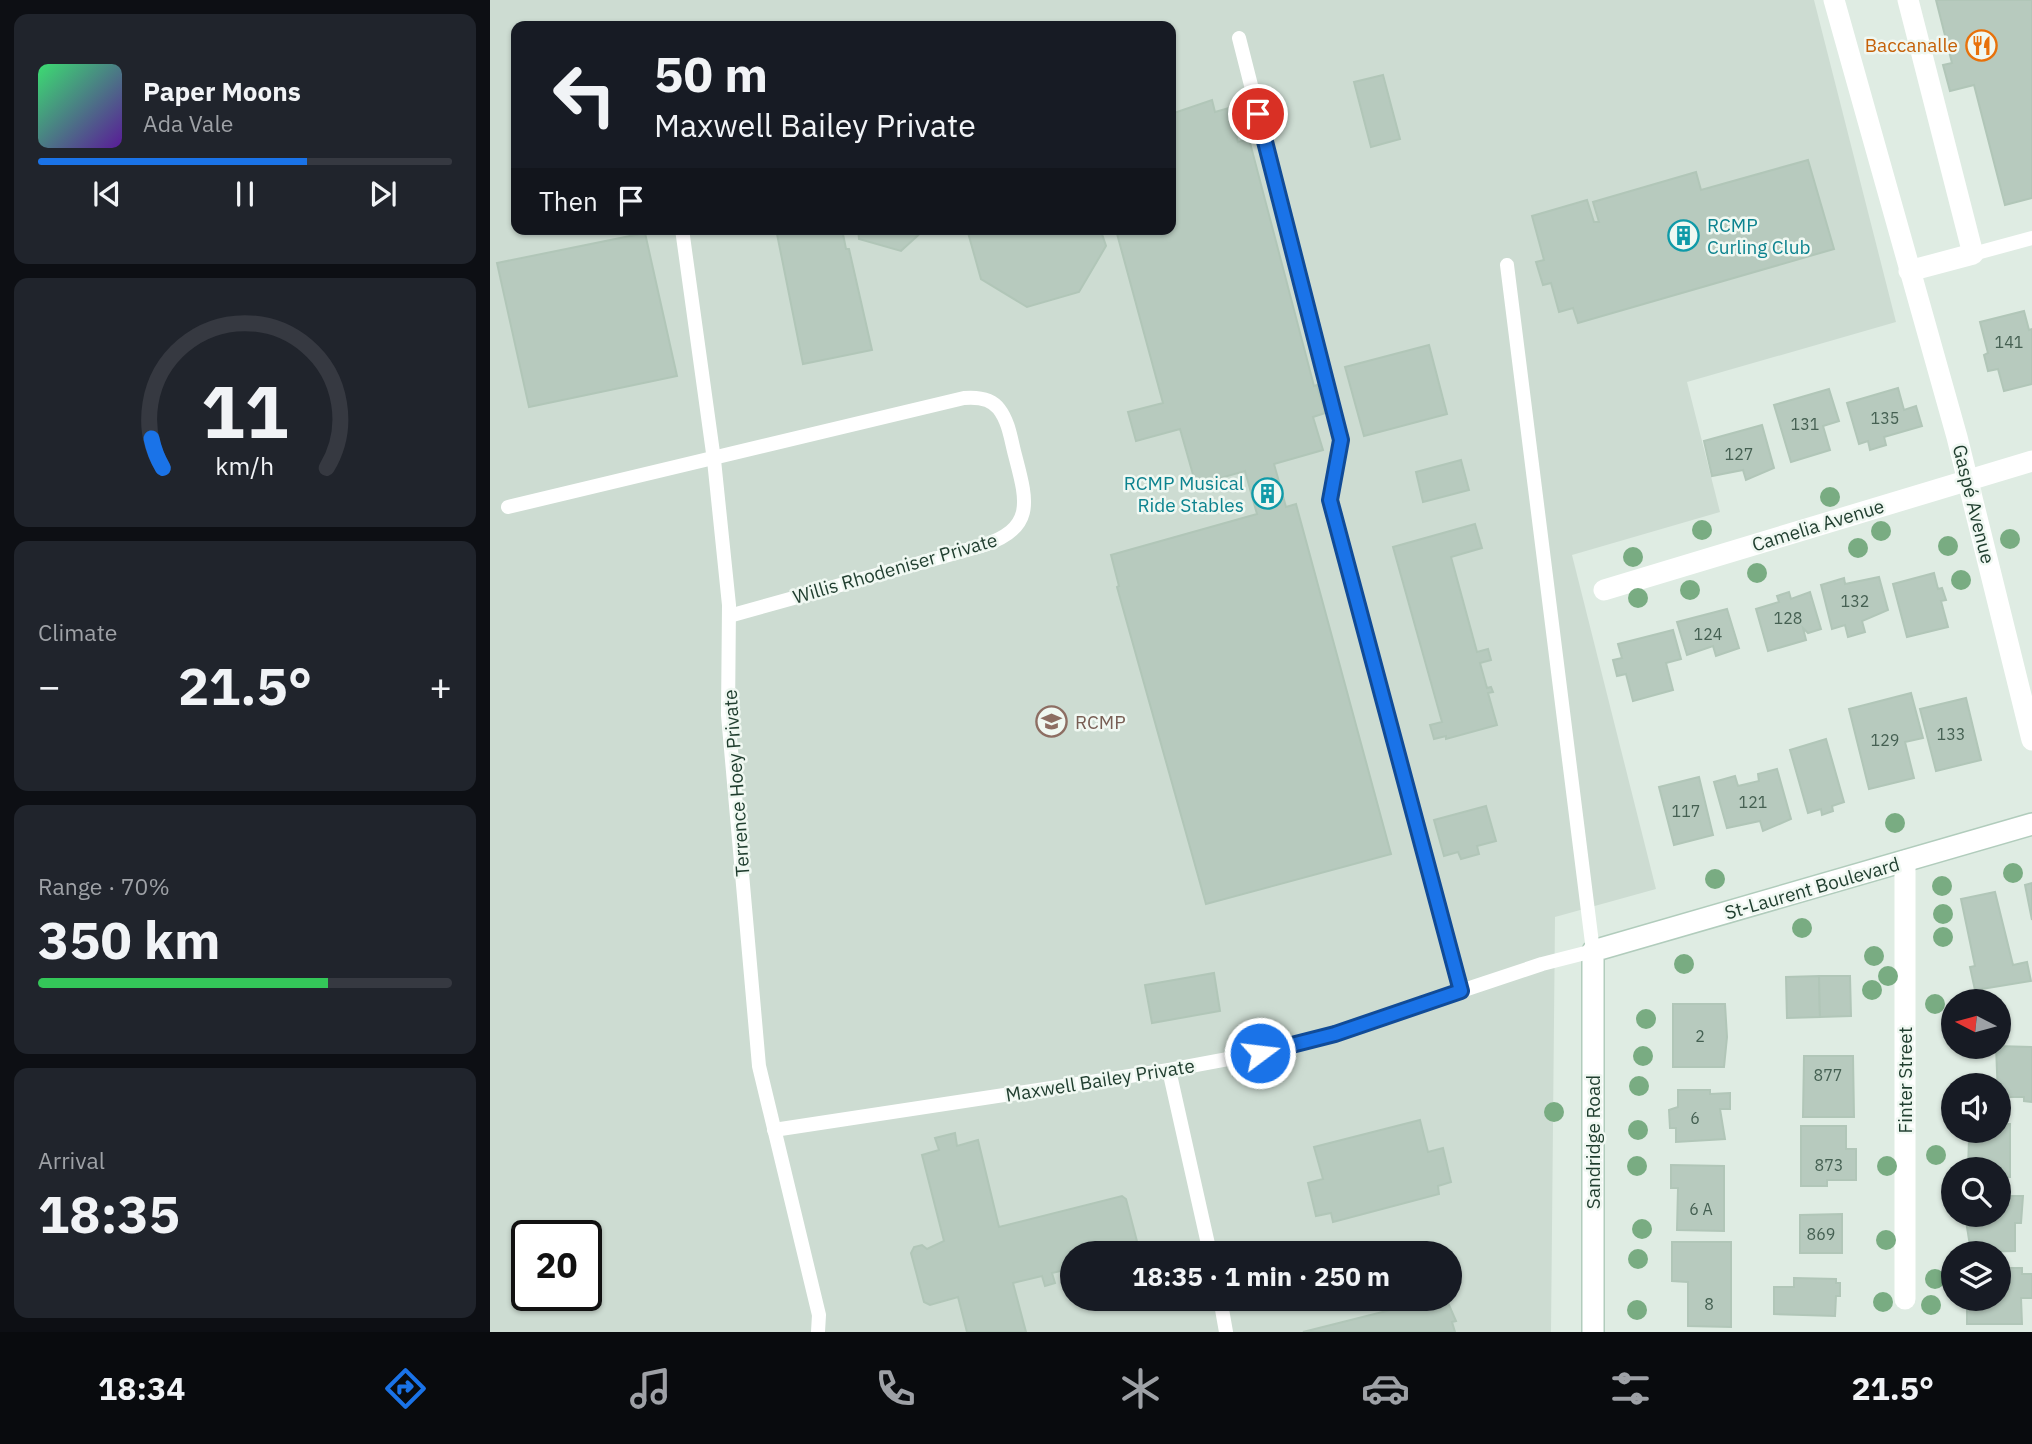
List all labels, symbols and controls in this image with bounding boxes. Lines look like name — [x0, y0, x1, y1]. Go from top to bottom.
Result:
restaurant icon: Baccanalle — [1964, 28, 1998, 62]
place label: Baccanalle — [1865, 33, 1958, 57]
text: 50 m — [654, 42, 768, 105]
icon: left — [539, 49, 630, 140]
text: Paper Moons — [143, 74, 301, 108]
pin — [1228, 84, 1288, 144]
icon: arrive — [1239, 95, 1277, 133]
text: Maxwell Bailey Private — [654, 104, 976, 146]
text: Ada Vale — [143, 108, 233, 138]
icon: previous — [88, 175, 126, 213]
icon: pause — [226, 175, 264, 213]
icon: next — [364, 175, 402, 213]
icon: arrive — [612, 182, 650, 220]
text: Then — [539, 184, 598, 218]
place label: RCMP Curling Club — [1707, 213, 1811, 259]
building icon: RCMP Curling Club — [1667, 219, 1701, 253]
house number: 141 — [1995, 332, 2023, 352]
text: 11 — [201, 364, 289, 459]
house number: 135 — [1871, 408, 1899, 428]
house number: 131 — [1791, 414, 1819, 434]
street label: Gaspé Avenue — [1948, 442, 2000, 566]
house number: 127 — [1725, 444, 1753, 464]
text: km/h — [216, 449, 274, 482]
place label: RCMP Musical Ride Stables — [1124, 471, 1244, 517]
building icon: RCMP Musical Ride Stables — [1250, 477, 1284, 511]
street label: Camelia Avenue — [1749, 494, 1887, 556]
street label: Willis Rhodeniser Private — [790, 527, 1000, 609]
house number: 132 — [1841, 591, 1869, 611]
house number: 128 — [1774, 608, 1802, 628]
text: Climate — [38, 617, 117, 647]
house number: 124 — [1694, 624, 1722, 644]
text: 21.5° — [178, 652, 312, 719]
text: − — [38, 661, 61, 710]
text: + — [429, 661, 452, 710]
street label: Terrence Hoey Private — [717, 689, 755, 877]
school or university icon: RCMP — [1035, 705, 1069, 739]
place label: RCMP — [1075, 710, 1126, 734]
house number: 133 — [1937, 724, 1965, 744]
house number: 129 — [1871, 730, 1899, 750]
house number: 121 — [1739, 792, 1767, 812]
house number: 117 — [1672, 801, 1700, 821]
street label: St-Laurent Boulevard — [1722, 852, 1902, 924]
text: Range · 70% — [38, 871, 170, 901]
text: 350 km — [38, 906, 220, 973]
north arrow — [1941, 989, 2011, 1059]
map controls — [1941, 989, 2011, 1311]
position arrow — [1223, 1016, 1297, 1090]
house number: 2 — [1695, 1026, 1705, 1046]
street label: Finter Street — [1893, 1027, 1917, 1133]
street label: Maxwell Bailey Private — [1004, 1053, 1196, 1107]
house number: 877 — [1814, 1065, 1842, 1085]
button: sound — [1941, 1073, 2011, 1143]
street label: Sandridge Road — [1581, 1075, 1605, 1209]
house number: 6 — [1690, 1108, 1700, 1128]
text: Arrival — [38, 1145, 105, 1175]
house number: 873 — [1815, 1155, 1843, 1175]
button: search — [1941, 1157, 2011, 1227]
text: 18:35 — [38, 1180, 180, 1247]
house number: 6 A — [1689, 1199, 1713, 1219]
speed limit sign: 20 — [511, 1220, 602, 1311]
house number: 869 — [1807, 1224, 1835, 1244]
button: layers — [1941, 1241, 2011, 1311]
text: 18:35 · 1 min · 250 m — [1132, 1259, 1390, 1293]
house number: 8 — [1704, 1294, 1714, 1314]
icon: directions — [381, 1364, 430, 1413]
icon: music — [626, 1364, 675, 1413]
icon: phone — [871, 1364, 920, 1413]
icon: climate — [1116, 1364, 1165, 1413]
icon: car — [1361, 1364, 1410, 1413]
icon: filters — [1606, 1364, 1655, 1413]
text: 18:34 — [98, 1367, 185, 1409]
text: 21.5° — [1851, 1367, 1934, 1409]

